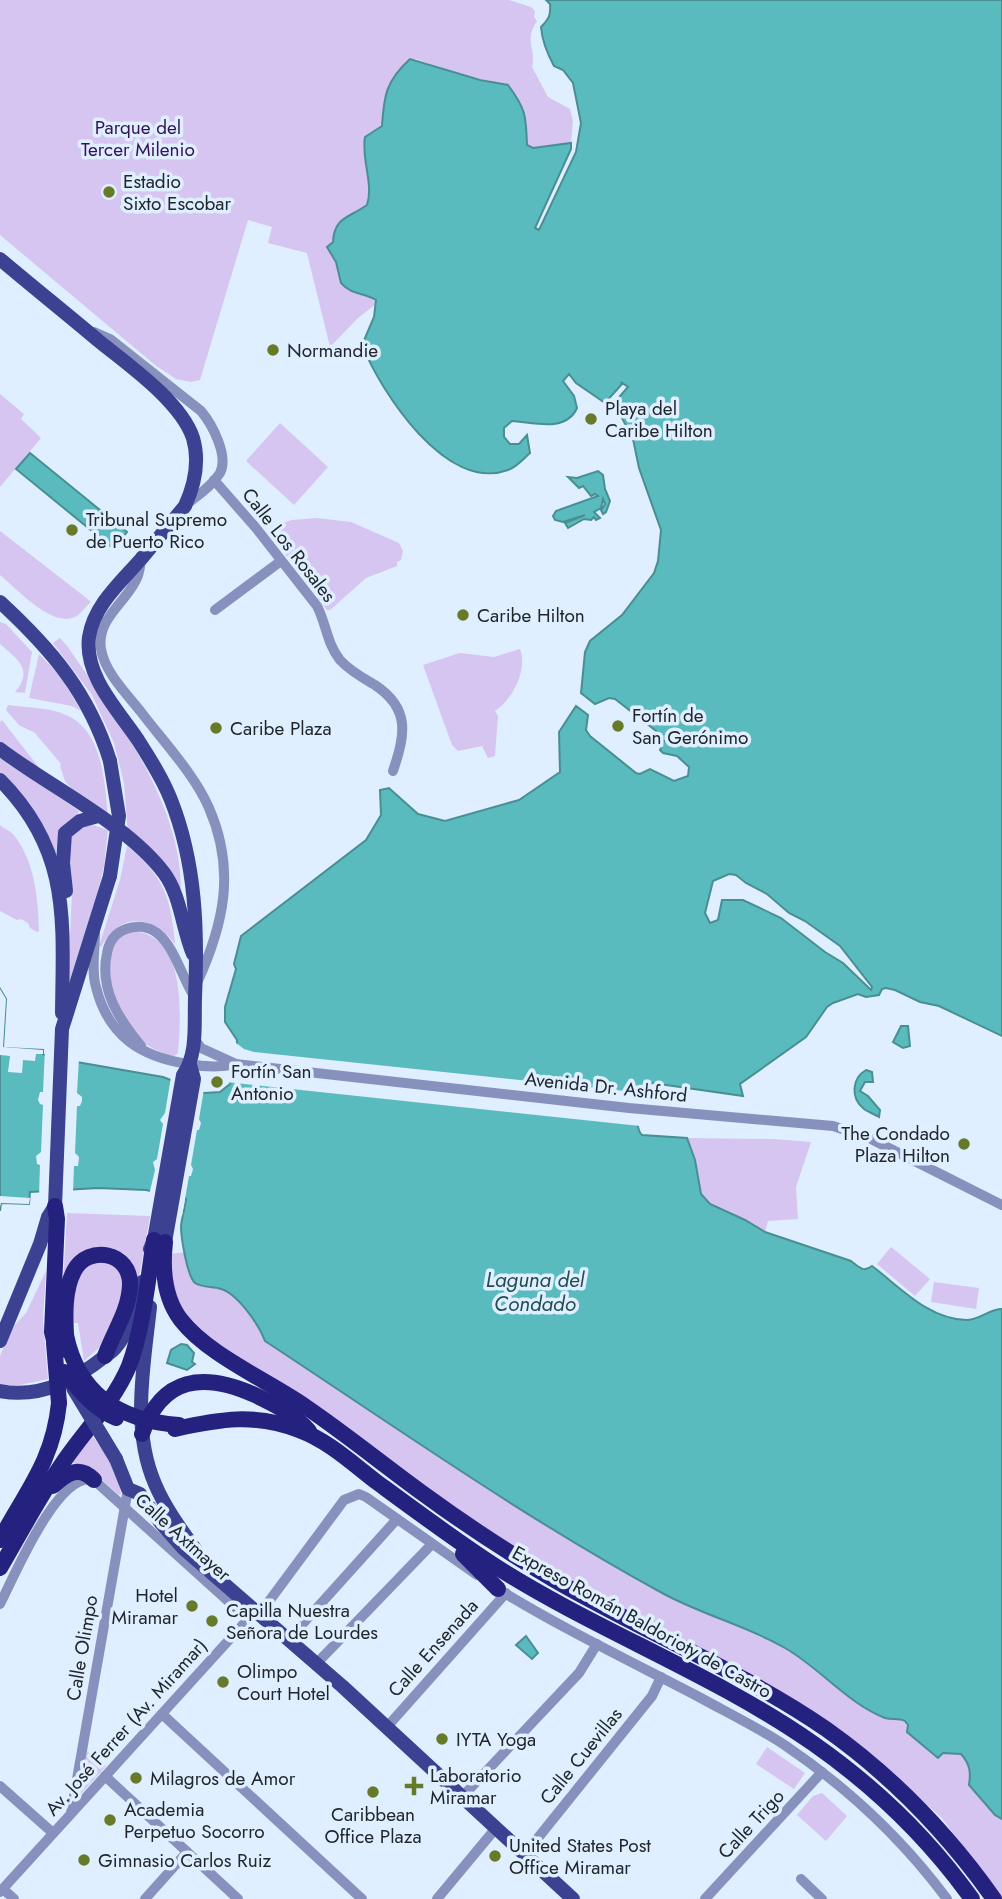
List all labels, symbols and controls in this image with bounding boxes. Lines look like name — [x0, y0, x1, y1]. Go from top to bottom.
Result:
park label: Parque del Tercer Milenio — [81, 114, 195, 163]
place label: Estadio Sixto Escobar — [123, 168, 231, 217]
marker: Estadio Sixto Escobar — [101, 184, 117, 200]
place label: Normandie — [287, 337, 378, 364]
marker: Normandie — [265, 342, 281, 358]
place label: Playa del Caribe Hilton — [605, 395, 713, 444]
marker: Playa del Caribe Hilton — [583, 411, 599, 427]
street label: Calle Los Rosales — [236, 482, 342, 608]
place label: Tribunal Supremo de Puerto Rico — [86, 506, 227, 555]
marker: Tribunal Supremo de Puerto Rico — [64, 522, 80, 538]
place label: Caribe Hilton — [477, 602, 585, 629]
marker: Caribe Hilton — [455, 607, 471, 623]
place label: Fortín de San Gerónimo — [632, 702, 748, 751]
place label: Caribe Plaza — [230, 715, 332, 742]
marker: Fortín de San Gerónimo — [610, 718, 626, 734]
marker: Caribe Plaza — [208, 720, 224, 736]
place label: Fortín San Antonio — [231, 1058, 312, 1107]
street label: Avenida Dr. Ashford — [524, 1065, 688, 1109]
marker: Fortín San Antonio — [209, 1074, 225, 1090]
place label: The Condado Plaza Hilton — [841, 1120, 950, 1169]
marker: The Condado Plaza Hilton — [956, 1136, 972, 1152]
water label: Laguna del Condado — [486, 1265, 586, 1319]
street label: Calle Axtmayer — [129, 1487, 237, 1588]
street label: Expreso Román Baldorioty de Castro — [507, 1539, 777, 1705]
place label: Hotel Miramar — [112, 1582, 178, 1631]
street label: Calle Olimpo — [59, 1593, 105, 1703]
street label: Calle Ensenada — [382, 1593, 484, 1703]
place label: Capilla Nuestra Señora de Lourdes — [226, 1597, 378, 1646]
marker: Hotel Miramar — [184, 1598, 200, 1614]
marker: Capilla Nuestra Señora de Lourdes — [204, 1613, 220, 1629]
street label: Av. José Ferrer (Av. Miramar) — [39, 1632, 213, 1822]
place label: Olimpo Court Hotel — [237, 1658, 330, 1707]
marker: Olimpo Court Hotel — [215, 1674, 231, 1690]
street label: Calle Cuevillas — [533, 1702, 629, 1810]
place label: IYTA Yoga — [456, 1726, 536, 1753]
marker: IYTA Yoga — [434, 1731, 450, 1747]
place label: Laboratorio Miramar — [430, 1762, 521, 1811]
place label: Milagros de Amor — [150, 1765, 296, 1792]
marker: Milagros de Amor — [128, 1770, 144, 1786]
marker: Laboratorio Miramar — [404, 1776, 424, 1796]
street label: Calle Trigo — [712, 1783, 790, 1865]
marker: Caribbean Office Plaza — [365, 1784, 381, 1800]
place label: Academia Perpetuo Socorro — [124, 1796, 265, 1845]
place label: Caribbean Office Plaza — [324, 1801, 422, 1850]
marker: Academia Perpetuo Socorro — [102, 1812, 118, 1828]
place label: United States Post Office Miramar — [509, 1832, 651, 1881]
place label: Gimnasio Carlos Ruiz — [98, 1847, 272, 1874]
marker: United States Post Office Miramar — [487, 1848, 503, 1864]
marker: Gimnasio Carlos Ruiz — [76, 1852, 92, 1868]

